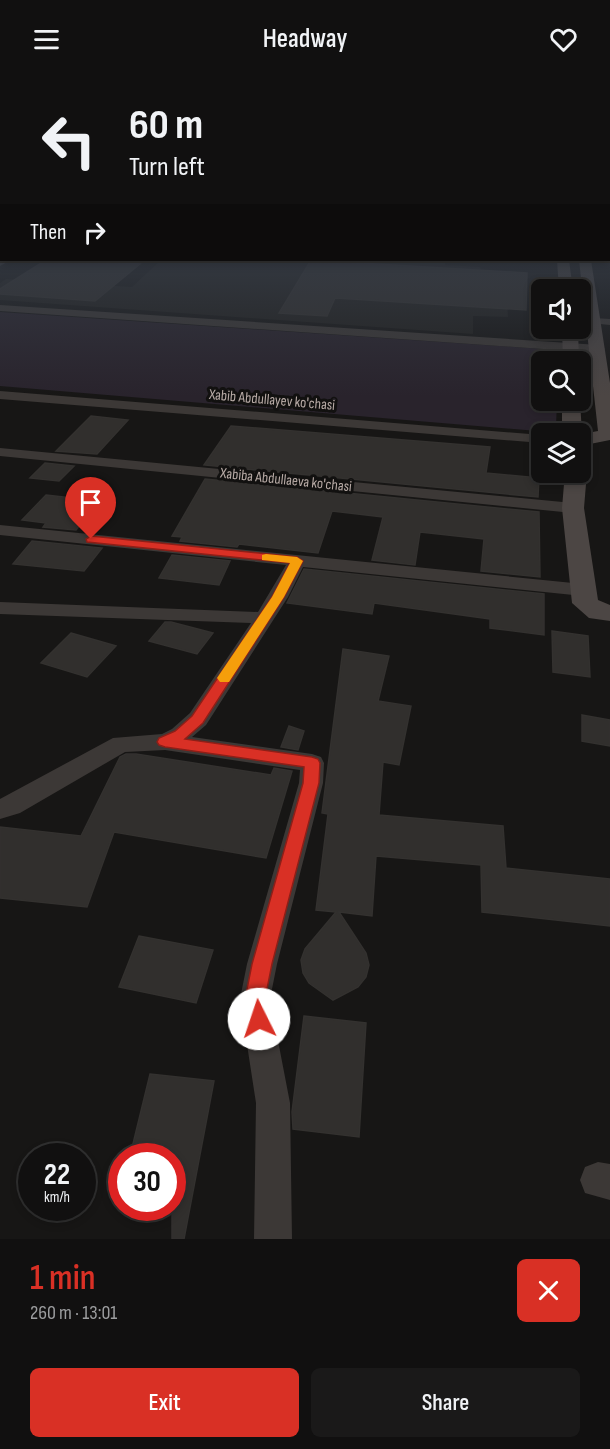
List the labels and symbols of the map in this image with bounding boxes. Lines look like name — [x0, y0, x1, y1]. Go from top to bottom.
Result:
street label: Xabib Abdullayev ko'chasi — [207, 385, 336, 415]
street label: Xabiba Abdullaeva ko'chasi — [218, 464, 353, 496]
pin — [65, 477, 116, 539]
position arrow — [227, 987, 291, 1051]
speed limit sign: 30 — [108, 1143, 186, 1221]

